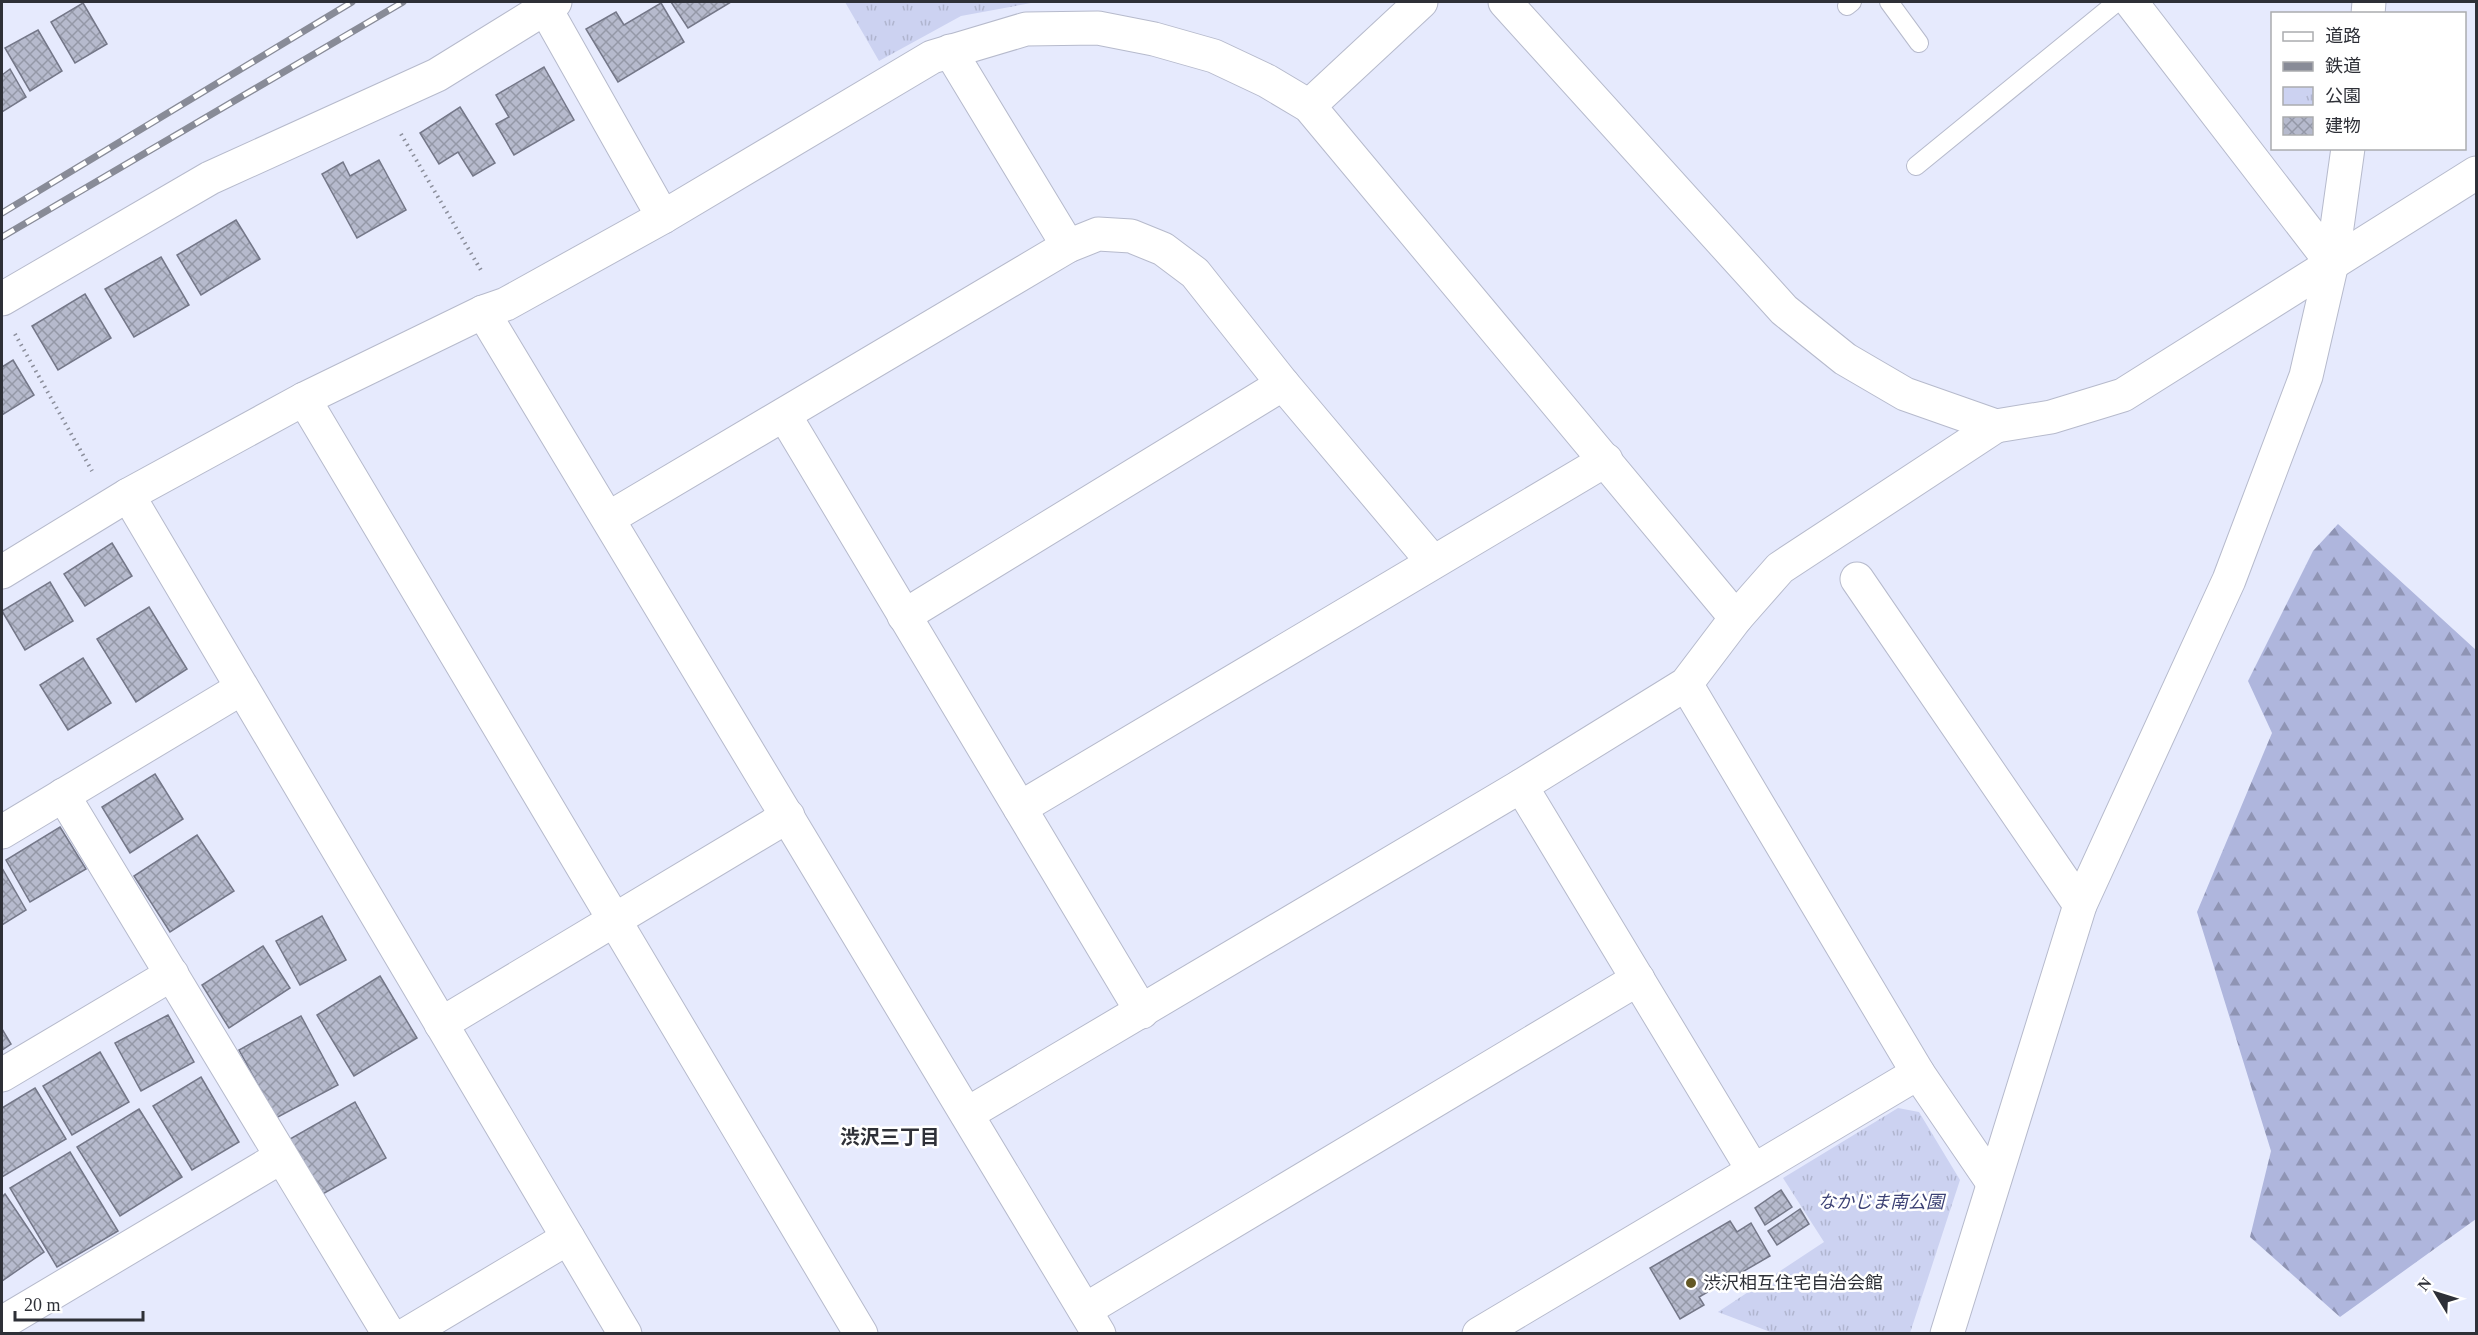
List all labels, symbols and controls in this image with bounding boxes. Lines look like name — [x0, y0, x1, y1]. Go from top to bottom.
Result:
legend — [2271, 12, 2466, 150]
text: 道路 — [2325, 26, 2361, 46]
text: 鉄道 — [2325, 56, 2361, 76]
text: 公園 — [2325, 86, 2361, 106]
text: 建物 — [2325, 116, 2361, 136]
district label: 渋沢三丁目 — [840, 1126, 940, 1148]
park label: なかじま南公園 — [1818, 1192, 1947, 1212]
north arrow — [2406, 1263, 2466, 1323]
place label: 渋沢相互住宅自治会館 — [1703, 1273, 1883, 1293]
text: N — [2414, 1274, 2435, 1294]
marker: 渋沢相互住宅自治会館 — [1684, 1276, 1698, 1290]
scale bar — [15, 1284, 142, 1322]
text: 20 m — [24, 1295, 61, 1315]

